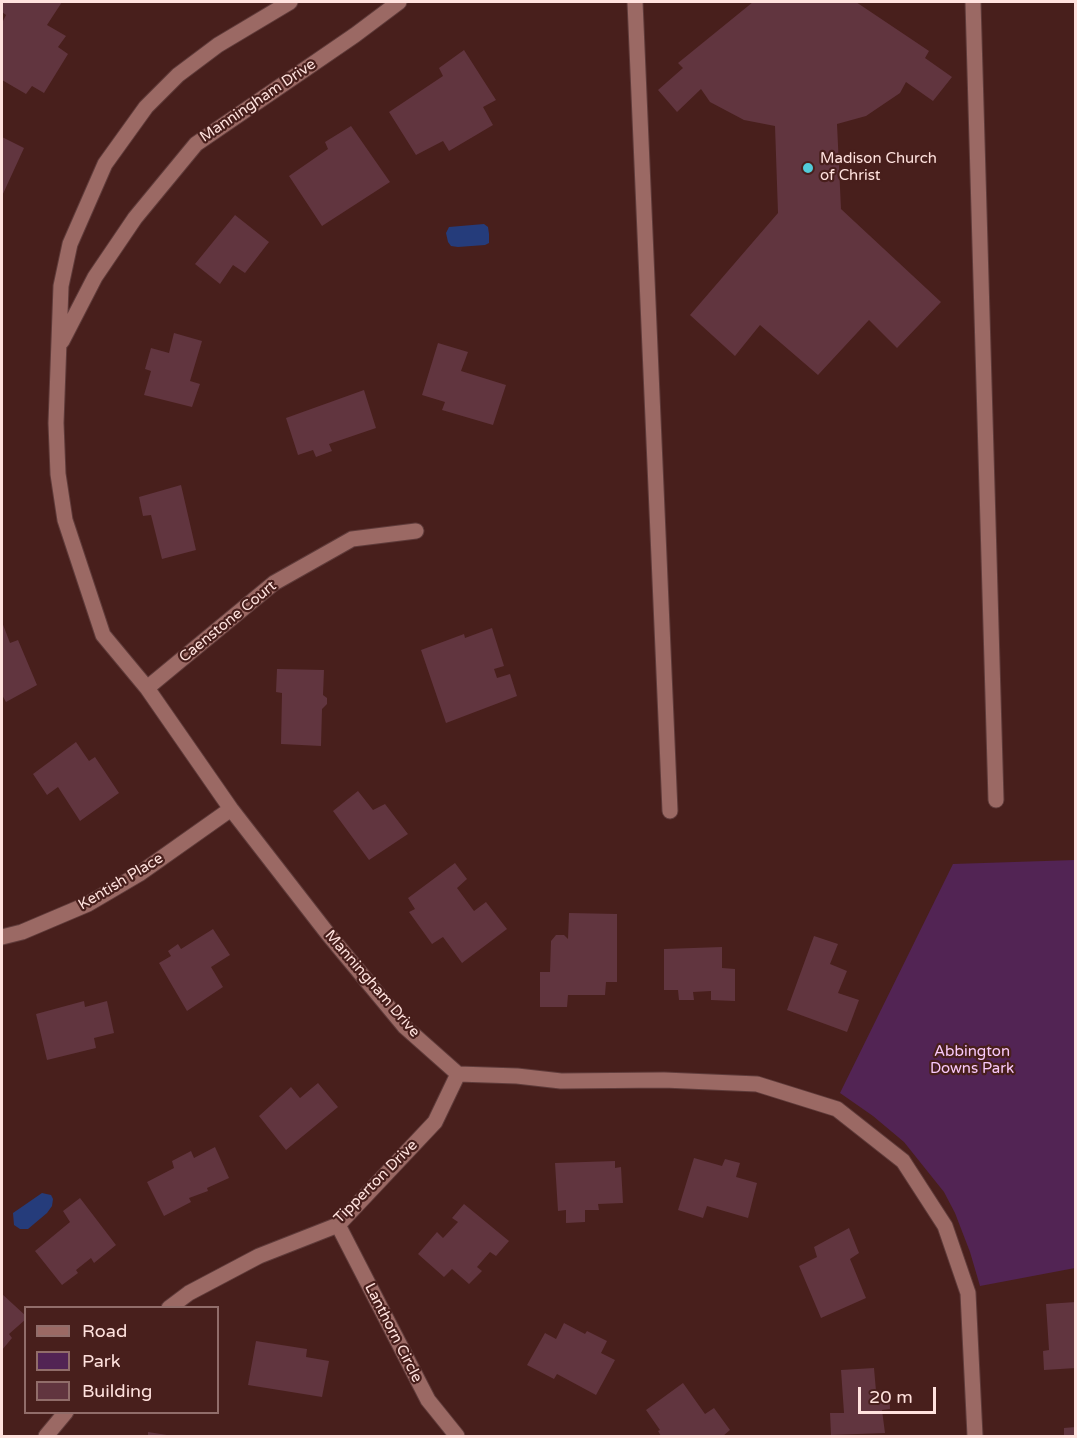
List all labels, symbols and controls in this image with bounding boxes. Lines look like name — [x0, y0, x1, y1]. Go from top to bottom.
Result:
street label: Manningham Drive — [197, 56, 319, 146]
place label: Madison Church of Christ — [820, 150, 937, 185]
marker: Madison Church of Christ — [801, 161, 815, 175]
street label: Caenstone Court — [176, 577, 280, 667]
street label: Kentish Place — [75, 850, 167, 914]
street label: Manningham Drive — [321, 927, 423, 1041]
park label: Abbington Downs Park — [930, 1043, 1014, 1078]
street label: Tipperton Drive — [331, 1137, 421, 1227]
street label: Lanthorn Circle — [360, 1280, 426, 1386]
legend — [24, 1306, 219, 1414]
text: Road — [82, 1320, 127, 1342]
text: Park — [82, 1350, 120, 1372]
scale bar — [861, 1375, 939, 1413]
text: Building — [82, 1380, 152, 1402]
text: 20 m — [869, 1386, 913, 1408]

